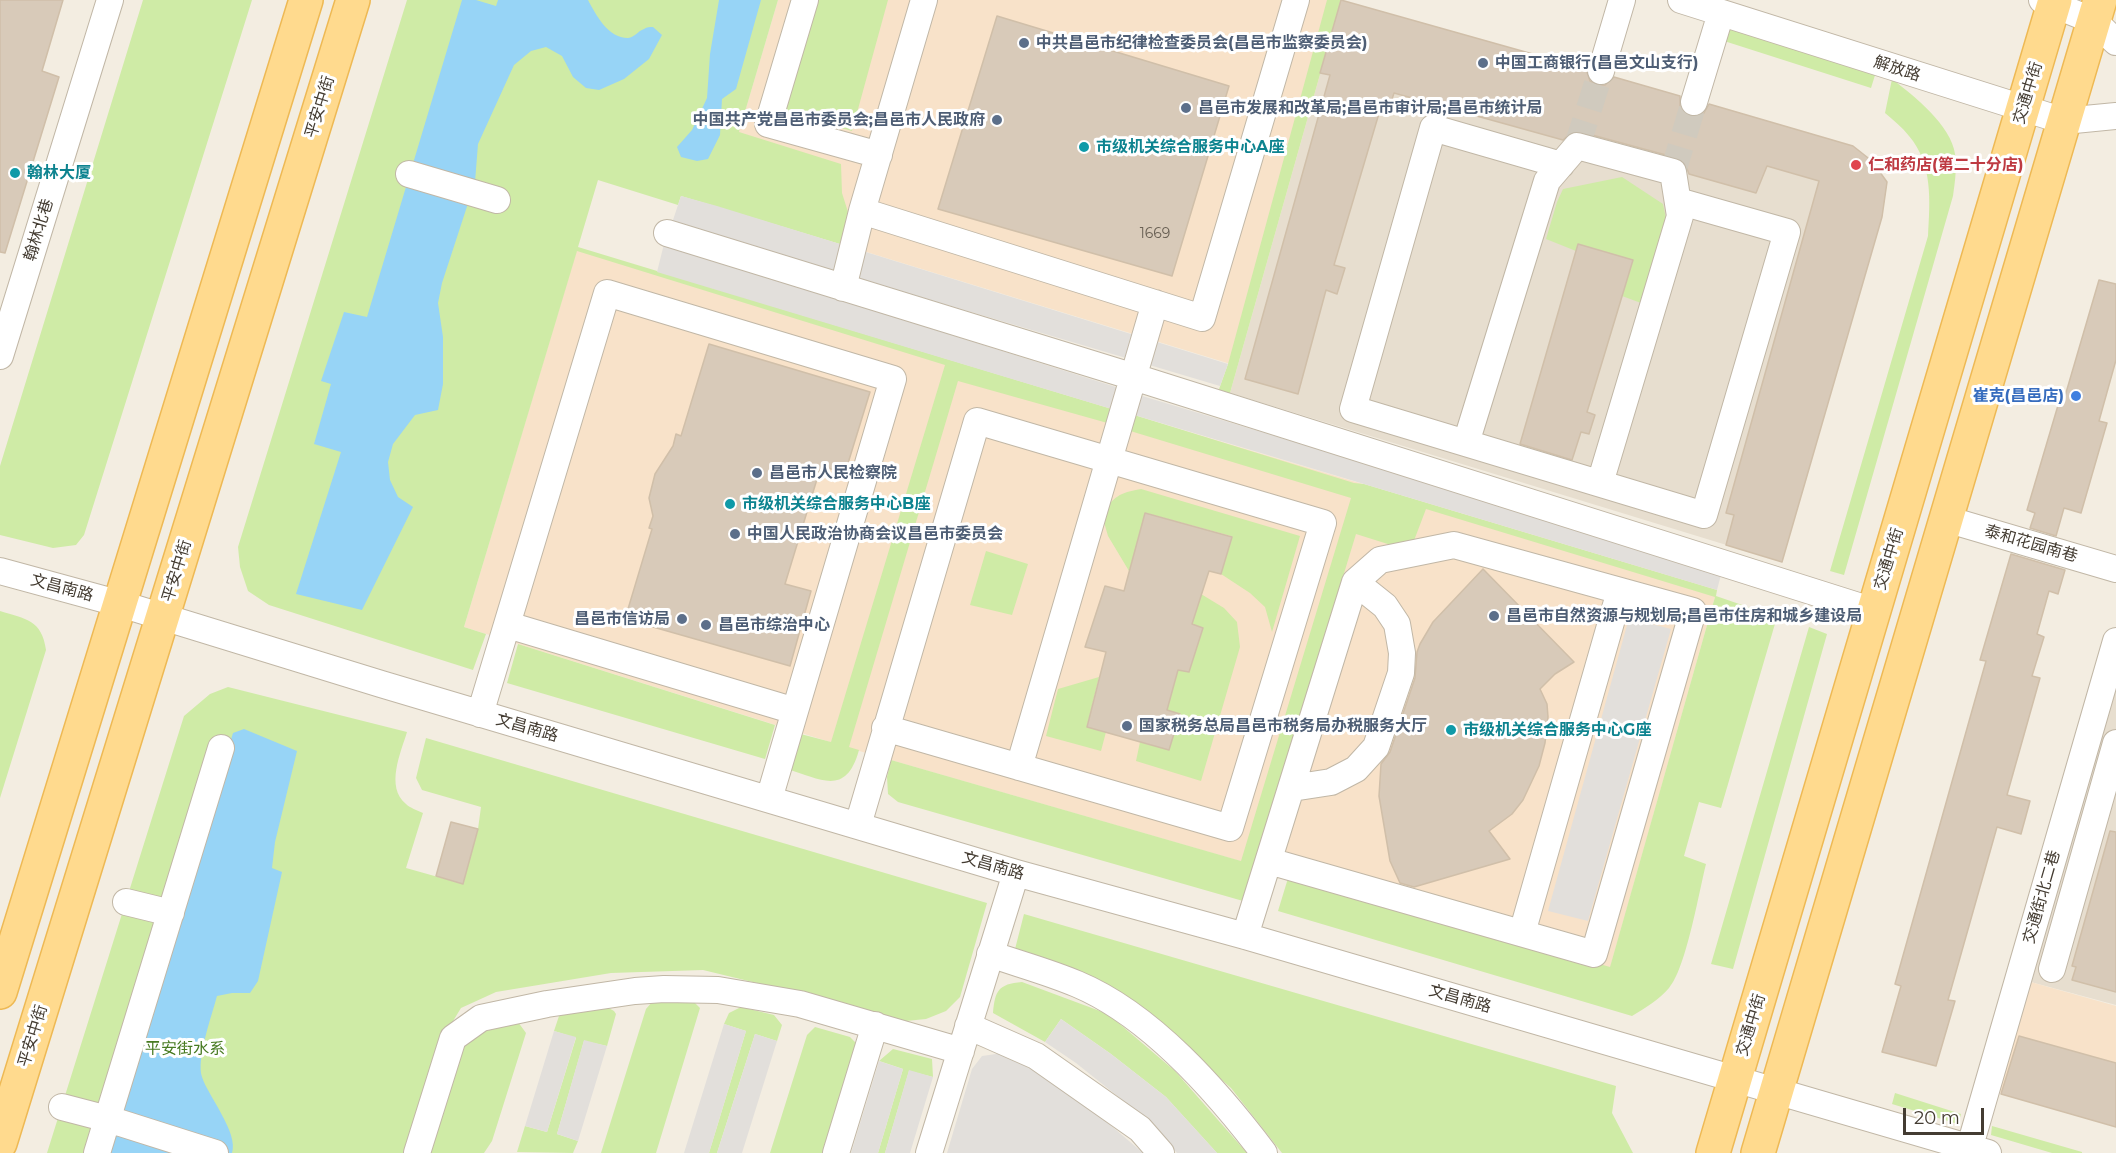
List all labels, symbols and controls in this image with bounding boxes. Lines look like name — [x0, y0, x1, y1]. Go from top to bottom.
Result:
place label: 中共昌邑市纪律检查委员会(昌邑市监察委员会) — [1036, 33, 1367, 53]
marker: 中共昌邑市纪律检查委员会(昌邑市监察委员会) — [1017, 36, 1031, 50]
street label: 解放路 — [1871, 52, 1923, 86]
place label: 中国工商银行(昌邑文山支行) — [1495, 53, 1698, 73]
marker: 中国工商银行(昌邑文山支行) — [1476, 56, 1490, 70]
street label: 交通中街 — [2009, 60, 2047, 126]
street label: 平安中街 — [301, 74, 339, 140]
place label: 昌邑市发展和改革局;昌邑市审计局;昌邑市统计局 — [1198, 98, 1542, 118]
marker: 昌邑市发展和改革局;昌邑市审计局;昌邑市统计局 — [1179, 101, 1193, 115]
place label: 中国共产党昌邑市委员会;昌邑市人民政府 — [693, 110, 985, 130]
marker: 中国共产党昌邑市委员会;昌邑市人民政府 — [990, 113, 1004, 127]
place label: 市级机关综合服务中心A座 — [1096, 137, 1284, 157]
marker: 市级机关综合服务中心A座 — [1077, 140, 1091, 154]
place label: 仁和药店(第二十分店) — [1868, 155, 2023, 175]
marker: 仁和药店(第二十分店) — [1849, 158, 1863, 172]
place label: 翰林大厦 — [27, 163, 91, 183]
marker: 翰林大厦 — [8, 166, 22, 180]
street label: 翰林北巷 — [20, 197, 58, 263]
house number: 1669 — [1140, 226, 1170, 242]
place label: 崔克(昌邑店) — [1973, 386, 2064, 406]
marker: 崔克(昌邑店) — [2069, 389, 2083, 403]
place label: 昌邑市人民检察院 — [769, 463, 897, 483]
marker: 昌邑市人民检察院 — [750, 466, 764, 480]
place label: 市级机关综合服务中心B座 — [742, 494, 930, 514]
marker: 市级机关综合服务中心B座 — [723, 497, 737, 511]
street label: 泰和花园南巷 — [1982, 522, 2080, 566]
place label: 中国人民政治协商会议昌邑市委员会 — [747, 524, 1003, 544]
street label: 交通中街 — [1870, 526, 1908, 592]
marker: 中国人民政治协商会议昌邑市委员会 — [728, 527, 742, 541]
street label: 平安中街 — [158, 538, 196, 604]
street label: 文昌南路 — [29, 570, 95, 606]
place label: 昌邑市自然资源与规划局;昌邑市住房和城乡建设局 — [1506, 606, 1862, 626]
place label: 昌邑市信访局 — [574, 609, 670, 629]
marker: 昌邑市自然资源与规划局;昌邑市住房和城乡建设局 — [1487, 609, 1501, 623]
marker: 昌邑市信访局 — [675, 612, 689, 626]
place label: 昌邑市综治中心 — [718, 615, 830, 635]
marker: 昌邑市综治中心 — [699, 618, 713, 632]
street label: 文昌南路 — [494, 710, 560, 746]
place label: 国家税务总局昌邑市税务局办税服务大厅 — [1139, 716, 1427, 736]
marker: 国家税务总局昌邑市税务局办税服务大厅 — [1120, 719, 1134, 733]
place label: 市级机关综合服务中心G座 — [1463, 720, 1651, 740]
marker: 市级机关综合服务中心G座 — [1444, 723, 1458, 737]
street label: 文昌南路 — [960, 848, 1026, 884]
street label: 交通街北二巷 — [2020, 848, 2064, 946]
street label: 文昌南路 — [1427, 981, 1493, 1017]
street label: 交通中街 — [1732, 992, 1770, 1058]
street label: 平安中街 — [14, 1003, 52, 1069]
park label: 平安街水系 — [145, 1039, 225, 1059]
scale bar — [1906, 1096, 1987, 1134]
text: 20 m — [1914, 1107, 1960, 1129]

